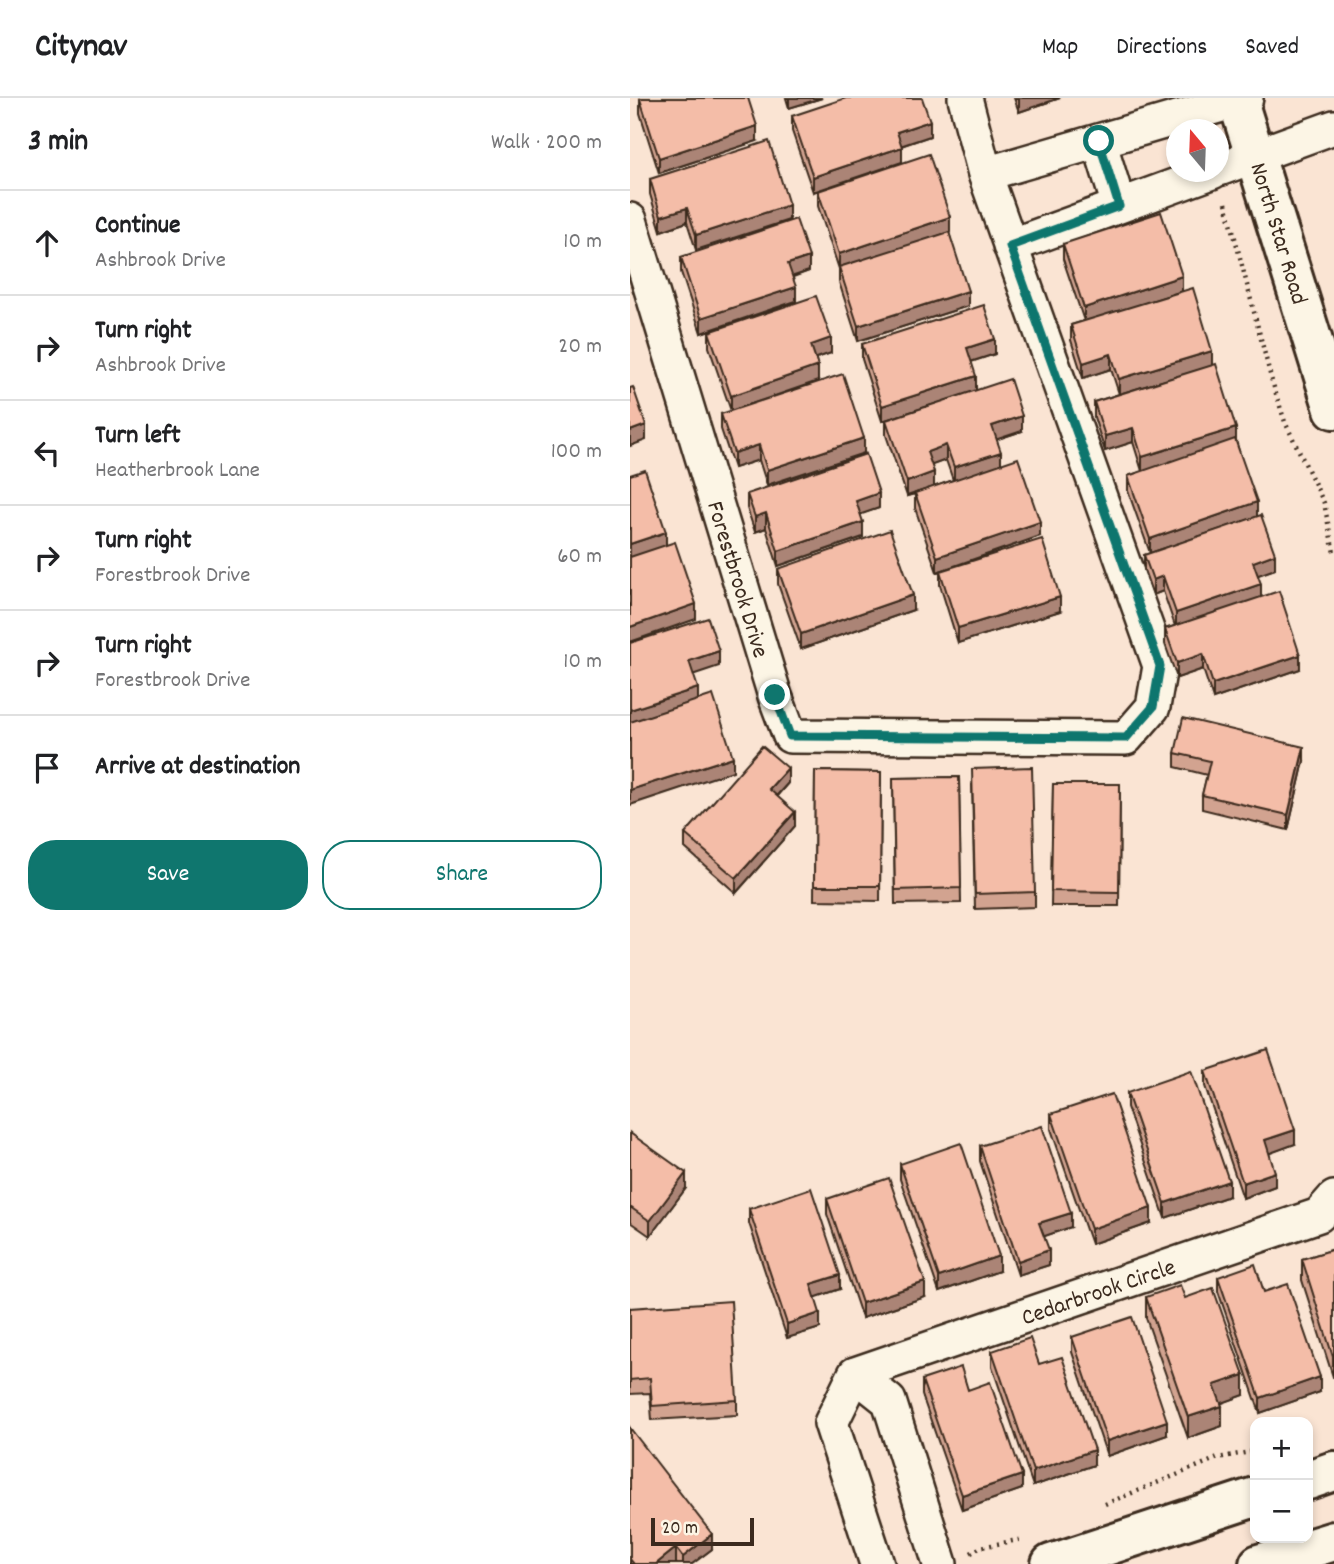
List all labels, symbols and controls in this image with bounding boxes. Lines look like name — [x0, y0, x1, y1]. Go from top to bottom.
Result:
text: Citynav — [35, 25, 127, 72]
text: Map — [1042, 31, 1078, 65]
text: Directions — [1116, 31, 1207, 65]
text: Saved — [1245, 31, 1299, 65]
north arrow — [1166, 119, 1229, 182]
text: 3 min — [28, 122, 88, 165]
route start — [1083, 125, 1114, 156]
text: Walk · 200 m — [491, 127, 602, 160]
street label: North Star Road — [1239, 159, 1315, 309]
text: Continue — [95, 208, 180, 245]
icon: ahead — [28, 224, 66, 262]
text: 10 m — [563, 226, 602, 259]
text: Ashbrook Drive — [95, 245, 226, 278]
text: Turn right — [95, 313, 192, 350]
icon: right — [28, 329, 66, 367]
text: 20 m — [558, 331, 602, 364]
text: Ashbrook Drive — [95, 350, 226, 383]
text: Turn left — [95, 418, 181, 455]
icon: left — [28, 434, 66, 472]
text: 100 m — [551, 436, 602, 469]
text: Heatherbrook Lane — [95, 455, 260, 488]
street label: Forestbrook Drive — [696, 497, 776, 662]
text: Turn right — [95, 523, 192, 560]
icon: right — [28, 539, 66, 577]
text: 60 m — [557, 541, 602, 574]
text: Forestbrook Drive — [95, 560, 250, 593]
text: Turn right — [95, 628, 192, 665]
icon: right — [28, 644, 66, 682]
text: 10 m — [563, 646, 602, 679]
text: Forestbrook Drive — [95, 665, 250, 698]
route end — [759, 679, 790, 710]
icon: arrive — [28, 749, 66, 787]
text: Arrive at destination — [95, 749, 300, 786]
button: Save — [28, 840, 308, 910]
button: Share — [322, 840, 602, 910]
street label: Cedarbrook Circle — [1017, 1252, 1181, 1336]
map controls — [1250, 1417, 1313, 1543]
button: + — [1250, 1417, 1313, 1480]
button: − — [1250, 1480, 1313, 1543]
scale bar — [651, 1515, 754, 1547]
text: 20 m — [662, 1516, 698, 1543]

